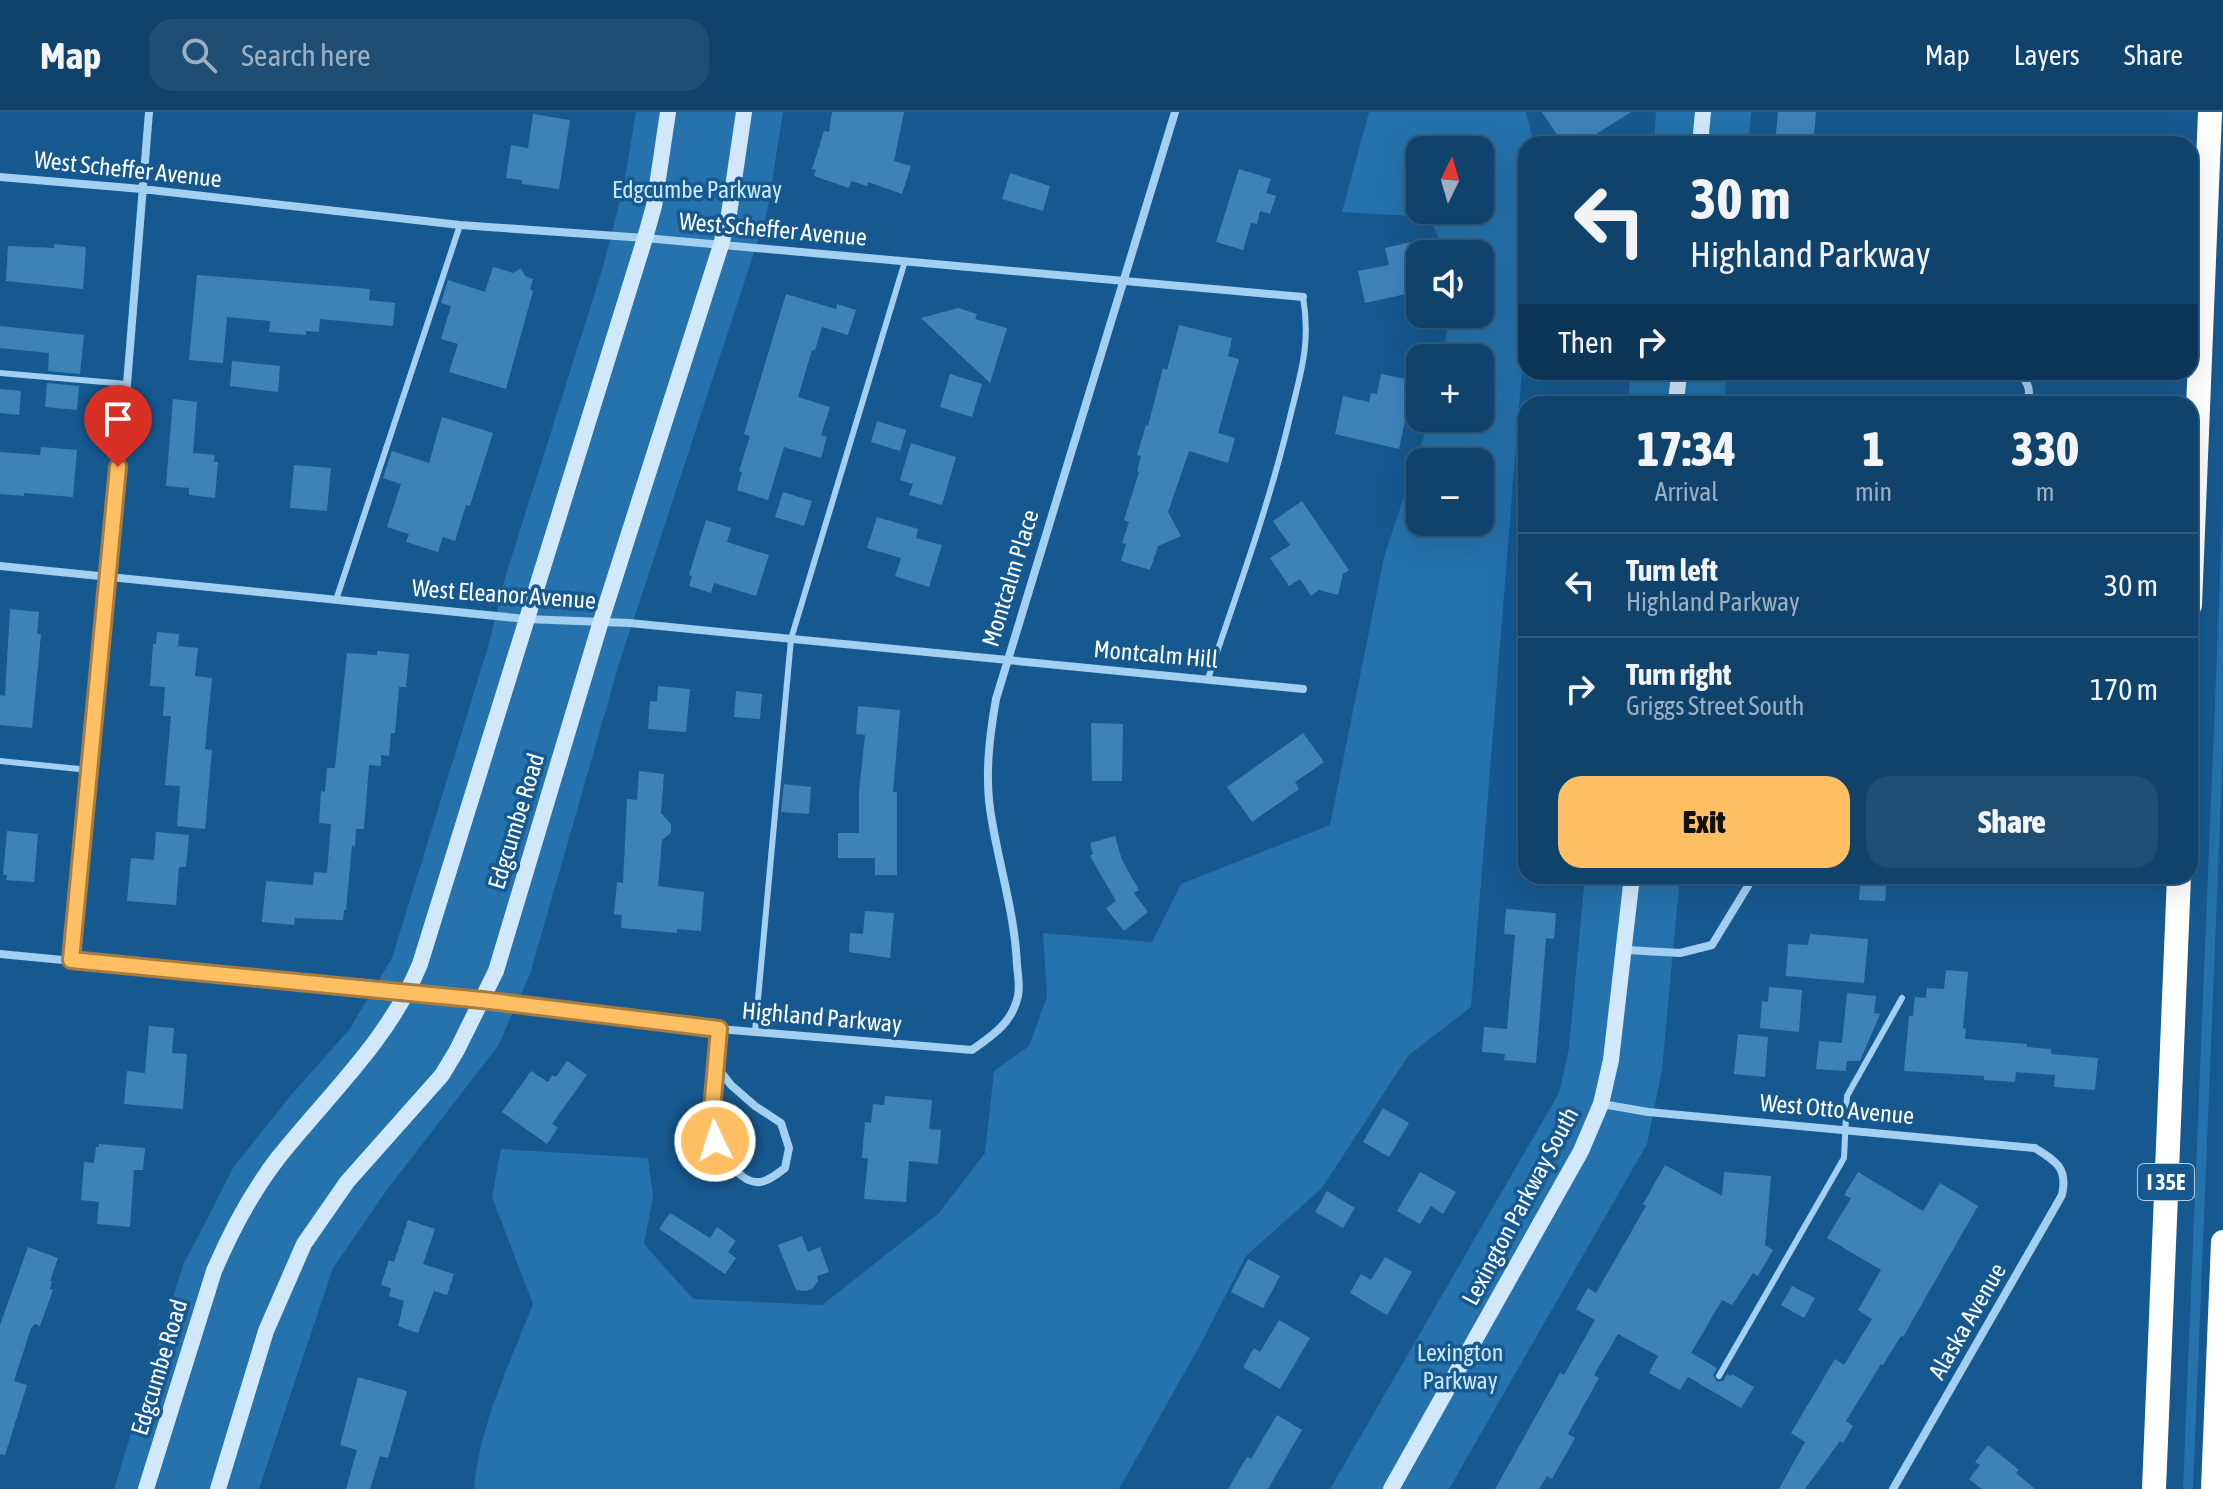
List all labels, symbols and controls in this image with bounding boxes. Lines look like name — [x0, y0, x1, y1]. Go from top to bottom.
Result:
search box — [149, 19, 709, 91]
icon: search — [177, 33, 221, 77]
text: Map — [40, 34, 101, 77]
text: Search here — [241, 38, 371, 72]
text: Map — [1925, 39, 1970, 71]
text: Layers — [2014, 39, 2080, 71]
text: Share — [2124, 39, 2183, 71]
north arrow — [1406, 136, 1494, 224]
map controls — [1406, 136, 1494, 536]
street label: West Scheffer Avenue — [33, 146, 223, 192]
text: 30 m — [1690, 167, 1791, 231]
icon: left — [1558, 168, 1662, 272]
park label: Edgcumbe Parkway — [612, 176, 782, 203]
street label: West Scheffer Avenue — [678, 207, 868, 251]
text: Highland Parkway — [1690, 233, 1931, 275]
button: sound — [1406, 240, 1494, 328]
icon: right — [1629, 320, 1673, 364]
text: Then — [1558, 325, 1613, 359]
button: + — [1406, 344, 1494, 432]
pin — [84, 385, 152, 467]
icon: arrive — [96, 397, 140, 441]
text: 17:34 — [1637, 421, 1736, 476]
text: 1 — [1862, 421, 1885, 476]
text: 330 — [2011, 421, 2079, 476]
button: − — [1406, 448, 1494, 536]
text: Arrival — [1655, 477, 1718, 507]
text: min — [1855, 477, 1892, 507]
text: m — [2036, 477, 2054, 507]
street label: Montcalm Place — [976, 506, 1044, 650]
text: Turn left — [1626, 553, 1718, 587]
icon: left — [1558, 563, 1602, 607]
text: 30 m — [2104, 568, 2158, 602]
street label: West Eleanor Avenue — [411, 574, 597, 614]
text: Highland Parkway — [1626, 587, 1800, 617]
street label: Montcalm Hill — [1093, 635, 1220, 673]
text: Turn right — [1626, 657, 1732, 691]
icon: right — [1558, 667, 1602, 711]
text: 170 m — [2090, 672, 2158, 706]
text: Griggs Street South — [1626, 691, 1804, 721]
street label: Edgcumbe Road — [483, 750, 549, 892]
button: Exit — [1558, 776, 1850, 868]
button: Share — [1866, 776, 2158, 868]
street label: Highland Parkway — [741, 997, 903, 1037]
street label: West Otto Avenue — [1759, 1089, 1915, 1129]
position arrow — [673, 1099, 757, 1183]
street label: Lexington Parkway South — [1456, 1103, 1584, 1309]
road number: I 35E — [2138, 1164, 2194, 1200]
street label: Alaska Avenue — [1923, 1258, 2011, 1384]
street label: Edgcumbe Road — [126, 1296, 192, 1438]
park label: Lexington Parkway — [1417, 1339, 1503, 1394]

